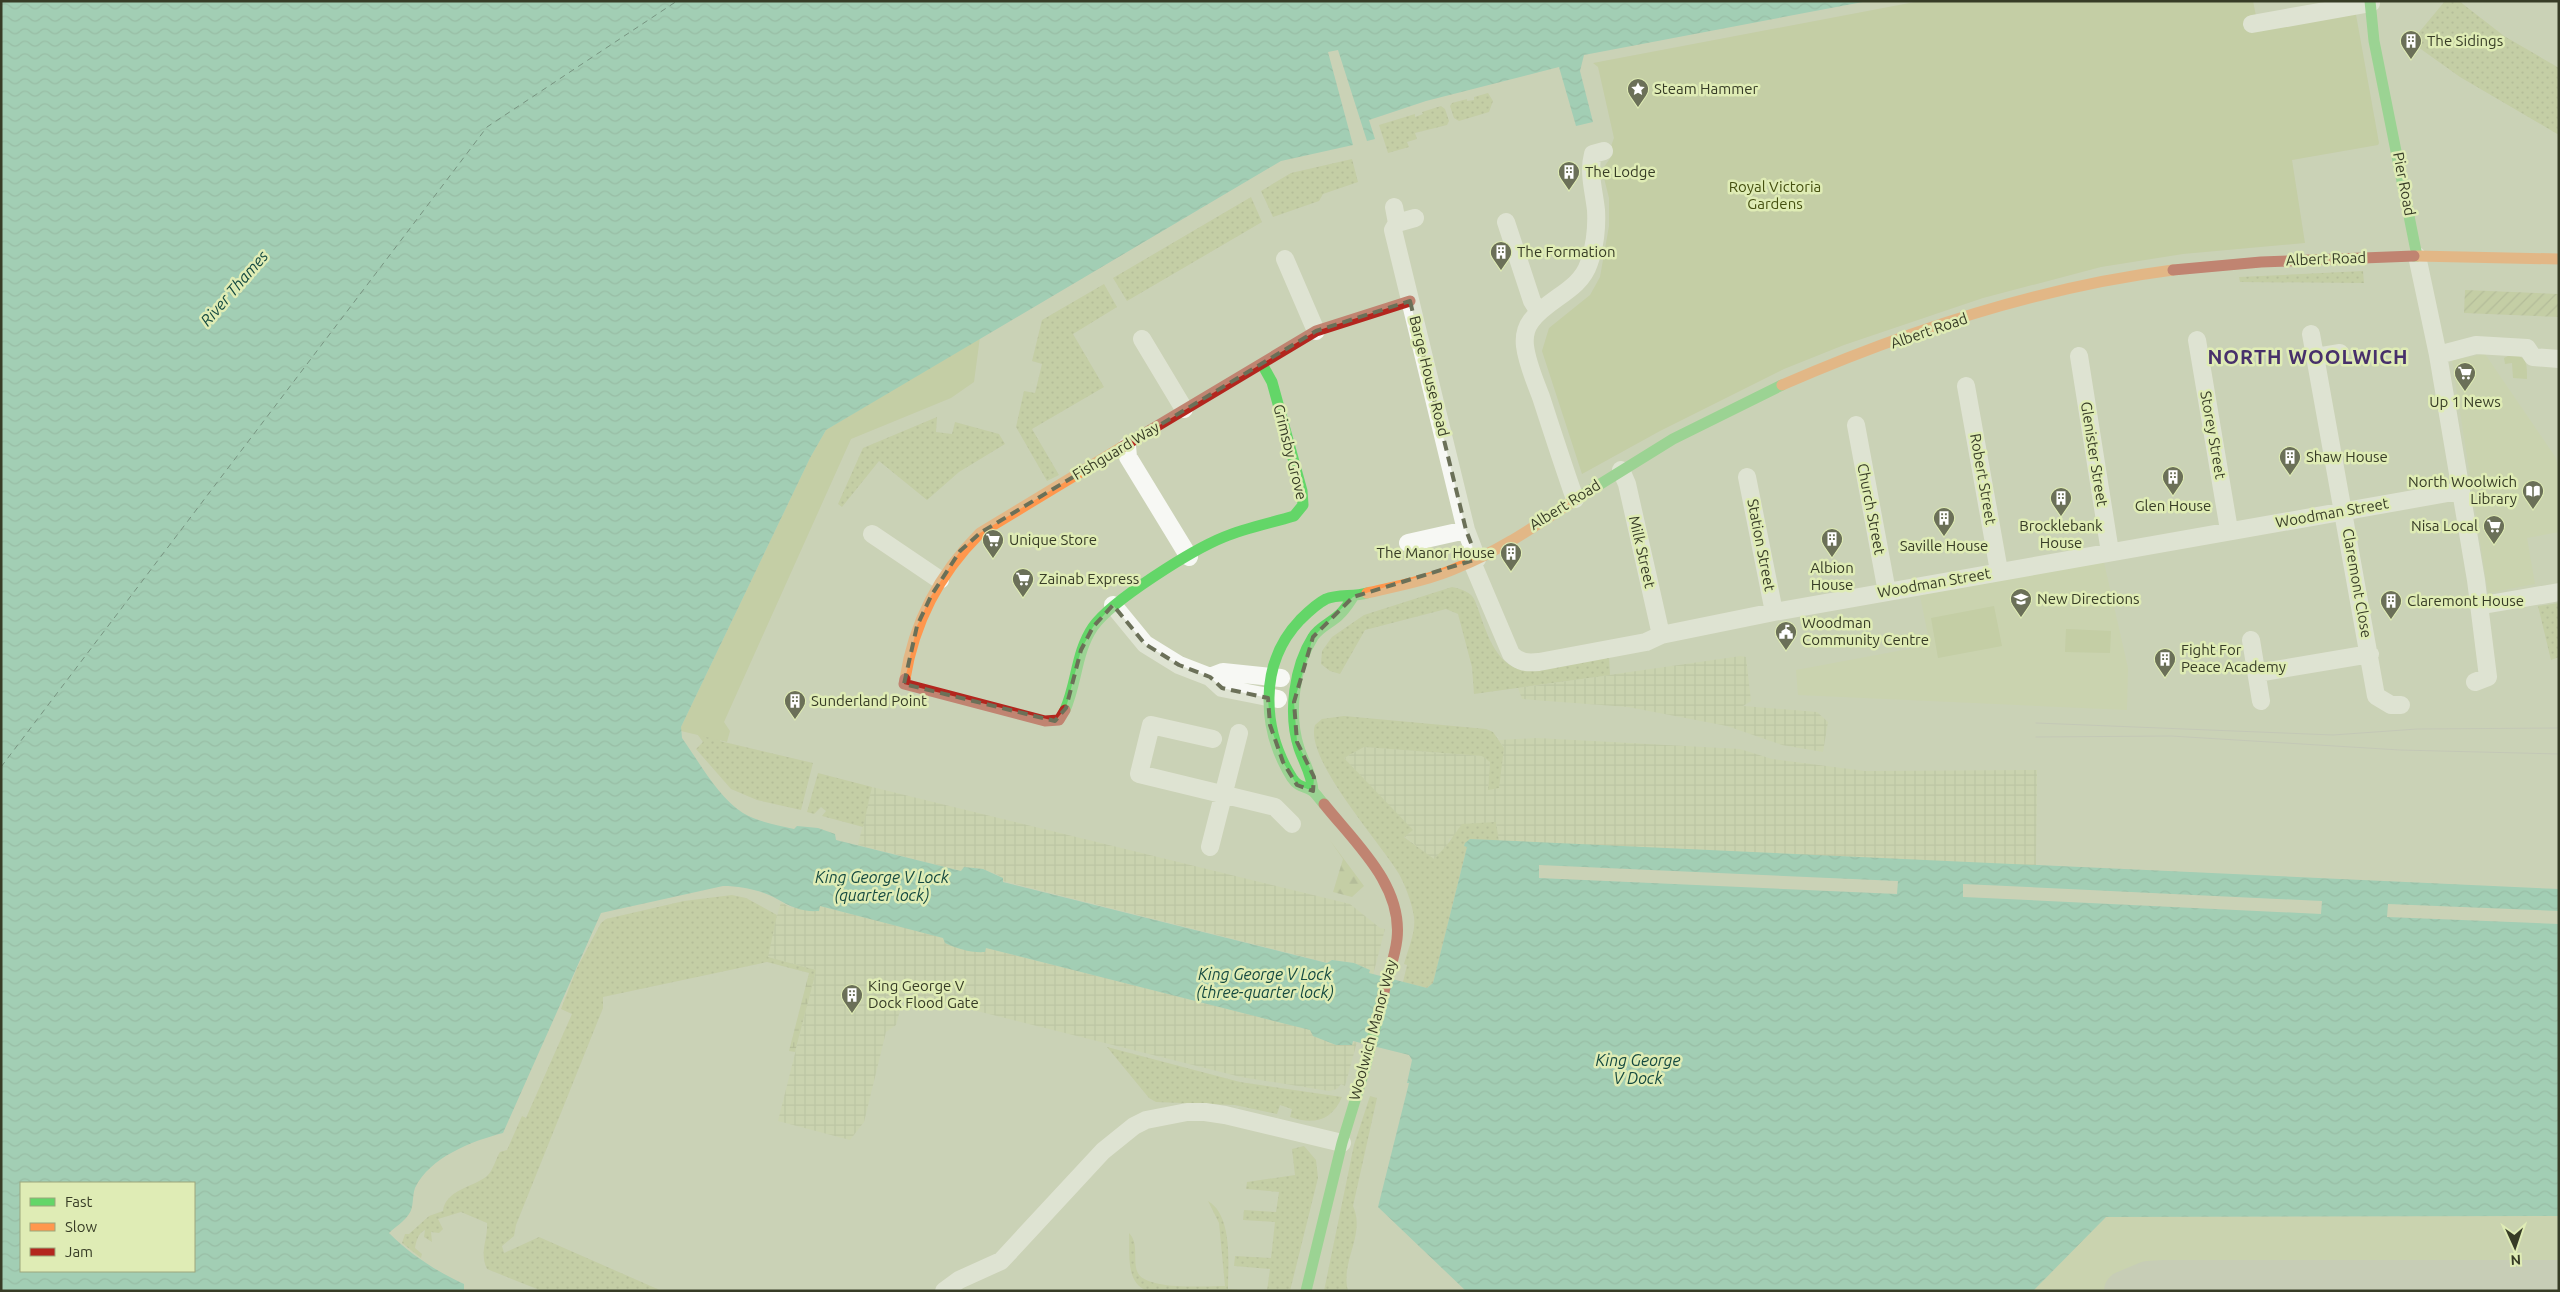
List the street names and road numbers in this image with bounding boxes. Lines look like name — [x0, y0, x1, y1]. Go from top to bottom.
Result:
street label: Pier Road — [2390, 151, 2419, 217]
street label: Albert Road — [2286, 249, 2366, 268]
street label: Albert Road — [1888, 309, 1970, 352]
street label: Barge House Road — [1406, 314, 1453, 438]
street label: Storey Street — [2197, 390, 2230, 480]
street label: Glenister Street — [2078, 400, 2111, 508]
street label: Grimsby Grove — [1270, 402, 1311, 502]
street label: Fishguard Way — [1069, 418, 1162, 483]
street label: Robert Street — [1967, 432, 2000, 526]
street label: Church Street — [1854, 462, 1889, 556]
street label: Albert Road — [1526, 476, 1603, 533]
street label: Woodman Street — [2274, 494, 2390, 531]
street label: Station Street — [1744, 497, 1779, 593]
street label: Milk Street — [1626, 514, 1659, 590]
street label: Claremont Close — [2339, 527, 2376, 639]
street label: Woodman Street — [1876, 564, 1992, 601]
street label: Woolwich Manor Way — [1346, 958, 1400, 1102]

